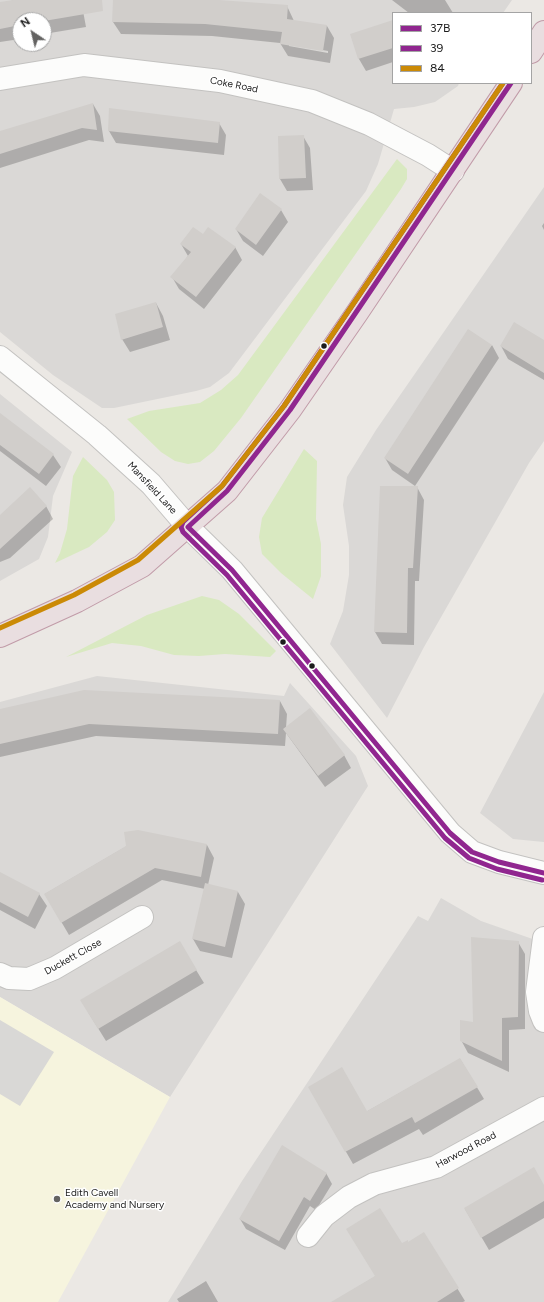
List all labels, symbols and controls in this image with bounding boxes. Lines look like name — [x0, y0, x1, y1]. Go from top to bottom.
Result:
north arrow — [12, 12, 52, 52]
legend — [392, 12, 532, 84]
text: N — [18, 15, 33, 30]
text: 37B — [430, 21, 450, 35]
text: 39 — [430, 41, 443, 55]
text: 84 — [430, 61, 445, 75]
street label: Coke Road — [209, 74, 259, 96]
unlabelled marker — [319, 341, 329, 351]
street label: Mansfield Lane — [125, 459, 179, 517]
unlabelled marker — [278, 637, 288, 647]
unlabelled marker — [307, 661, 317, 671]
street label: Duckett Close — [42, 936, 104, 978]
street label: Harwood Road — [434, 1129, 498, 1171]
place label: Edith Cavell Academy and Nursery — [65, 1187, 164, 1210]
marker: Edith Cavell Academy and Nursery — [52, 1194, 62, 1204]

